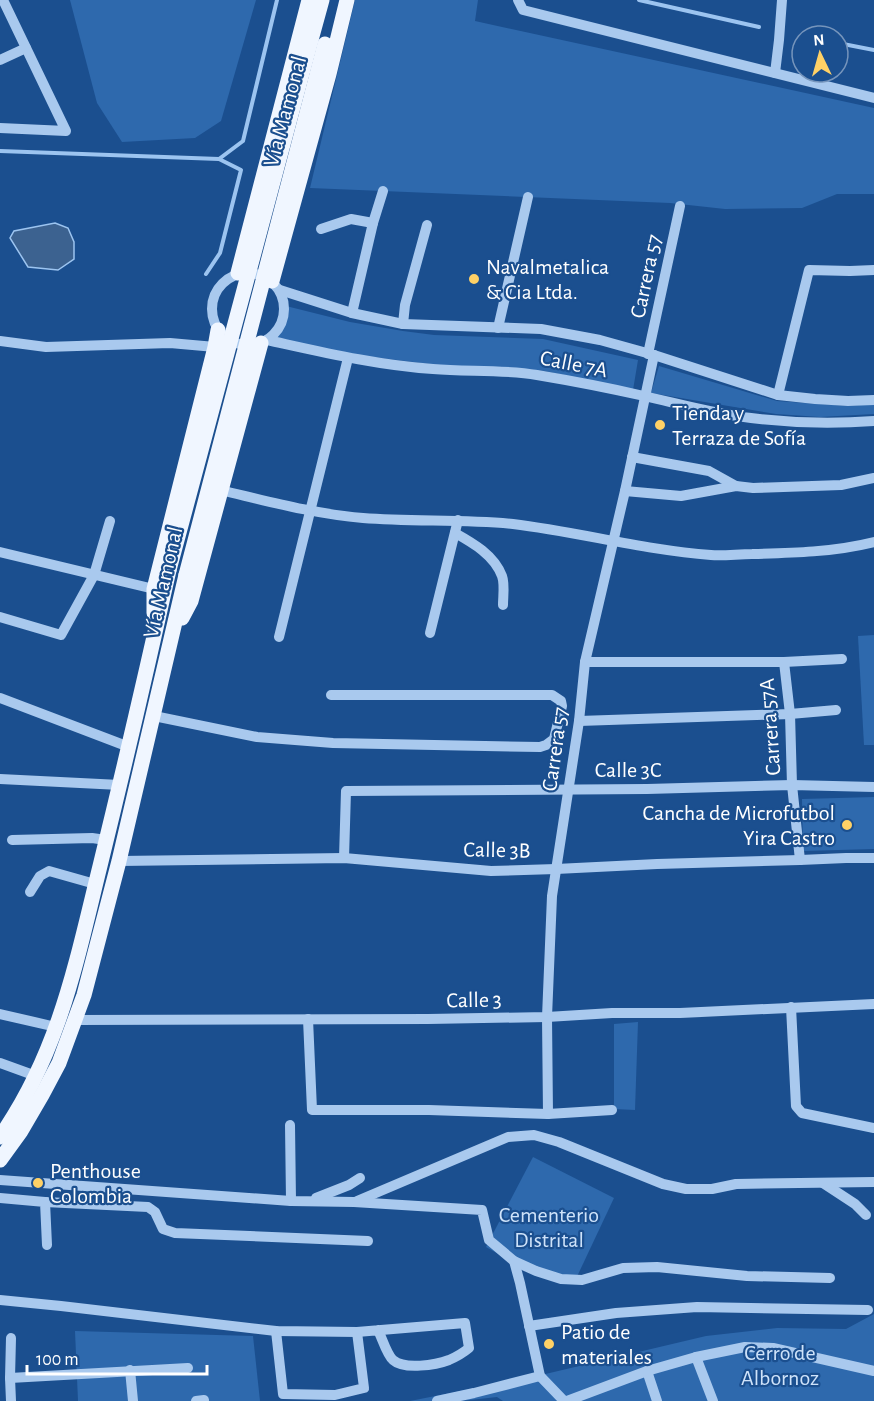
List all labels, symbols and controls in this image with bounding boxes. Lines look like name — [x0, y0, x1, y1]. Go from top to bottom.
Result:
north arrow — [790, 24, 850, 84]
text: N — [813, 32, 825, 49]
street label: Vía Mamonal — [260, 53, 310, 169]
street label: Carrera 57 — [626, 232, 666, 320]
place label: Navalmetalica & Cia Ltda. — [486, 256, 609, 303]
marker: Navalmetalica & Cia Ltda. — [467, 272, 481, 286]
street label: Calle 7A — [538, 347, 610, 381]
place label: Tienda y Terraza de Sofía — [672, 402, 806, 449]
marker: Tienda y Terraza de Sofía — [653, 418, 667, 432]
street label: Vía Mamonal — [139, 524, 186, 640]
street label: Carrera 57A — [756, 677, 784, 776]
street label: Carrera 57 — [538, 706, 572, 793]
street label: Calle 3C — [595, 759, 661, 781]
place label: Cancha de Microfutbol Yira Castro — [643, 802, 835, 849]
marker: Cancha de Microfutbol Yira Castro — [840, 818, 854, 832]
street label: Calle 3B — [463, 838, 531, 862]
street label: Calle 3 — [446, 989, 502, 1011]
place label: Penthouse Colombia — [50, 1160, 141, 1207]
marker: Penthouse Colombia — [31, 1176, 45, 1190]
park label: Cementerio Distrital — [499, 1204, 599, 1251]
place label: Patio de materiales — [561, 1321, 652, 1368]
marker: Patio de materiales — [542, 1337, 556, 1351]
scale bar — [27, 1338, 207, 1376]
park label: Cerro de Albornoz — [741, 1342, 819, 1389]
text: 100 m — [36, 1351, 79, 1369]

